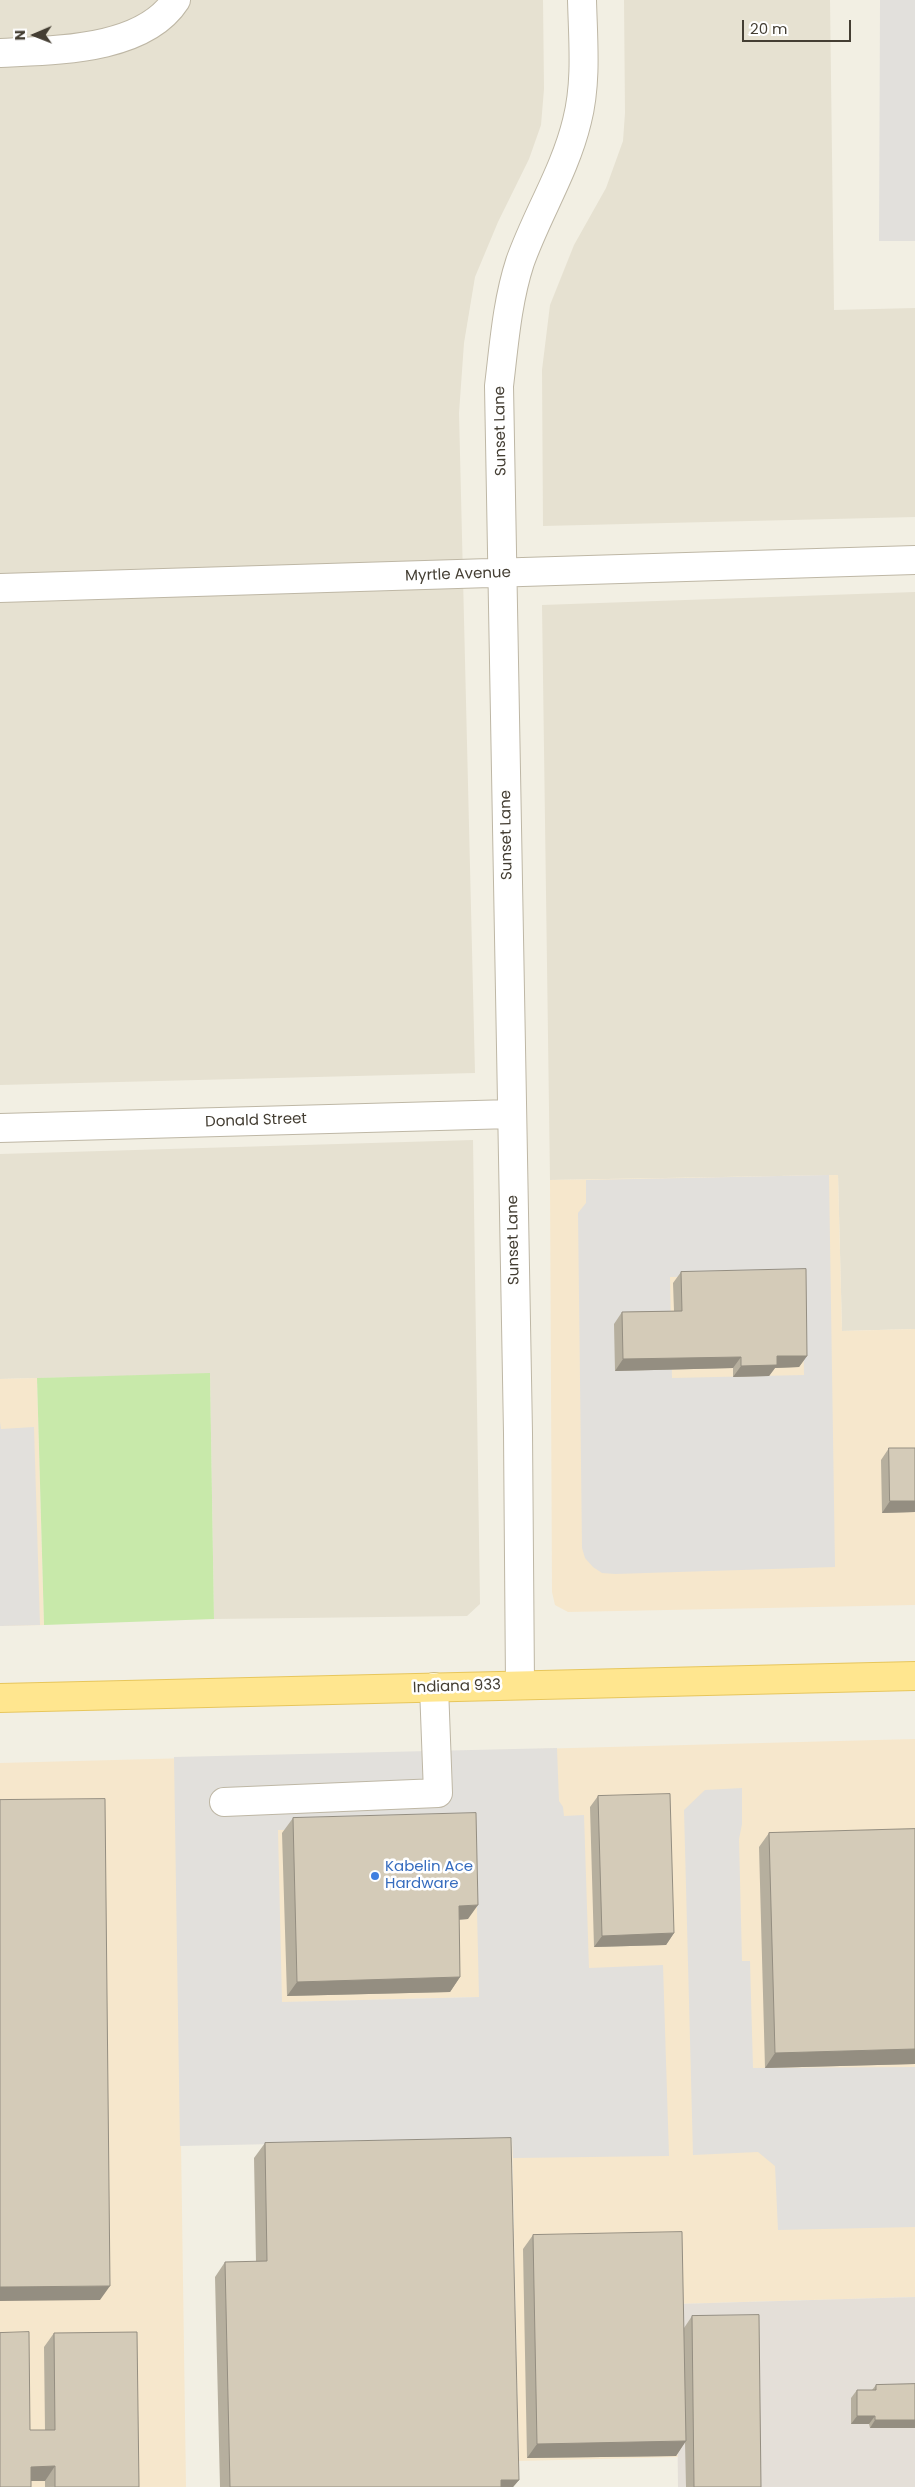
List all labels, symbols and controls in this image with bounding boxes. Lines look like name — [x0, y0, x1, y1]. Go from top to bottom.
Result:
north arrow — [10, 10, 60, 60]
scale bar — [745, 10, 854, 42]
text: 20 m — [750, 18, 788, 39]
text: N — [10, 30, 30, 41]
street label: Sunset Lane — [491, 386, 511, 476]
street label: Myrtle Avenue — [405, 564, 511, 586]
street label: Sunset Lane — [497, 790, 517, 880]
street label: Donald Street — [205, 1110, 307, 1132]
street label: Sunset Lane — [504, 1195, 524, 1285]
street label: Indiana 933 — [413, 1676, 501, 1698]
place label: Kabelin Ace Hardware — [385, 1858, 473, 1893]
marker: Kabelin Ace Hardware — [369, 1870, 381, 1882]

